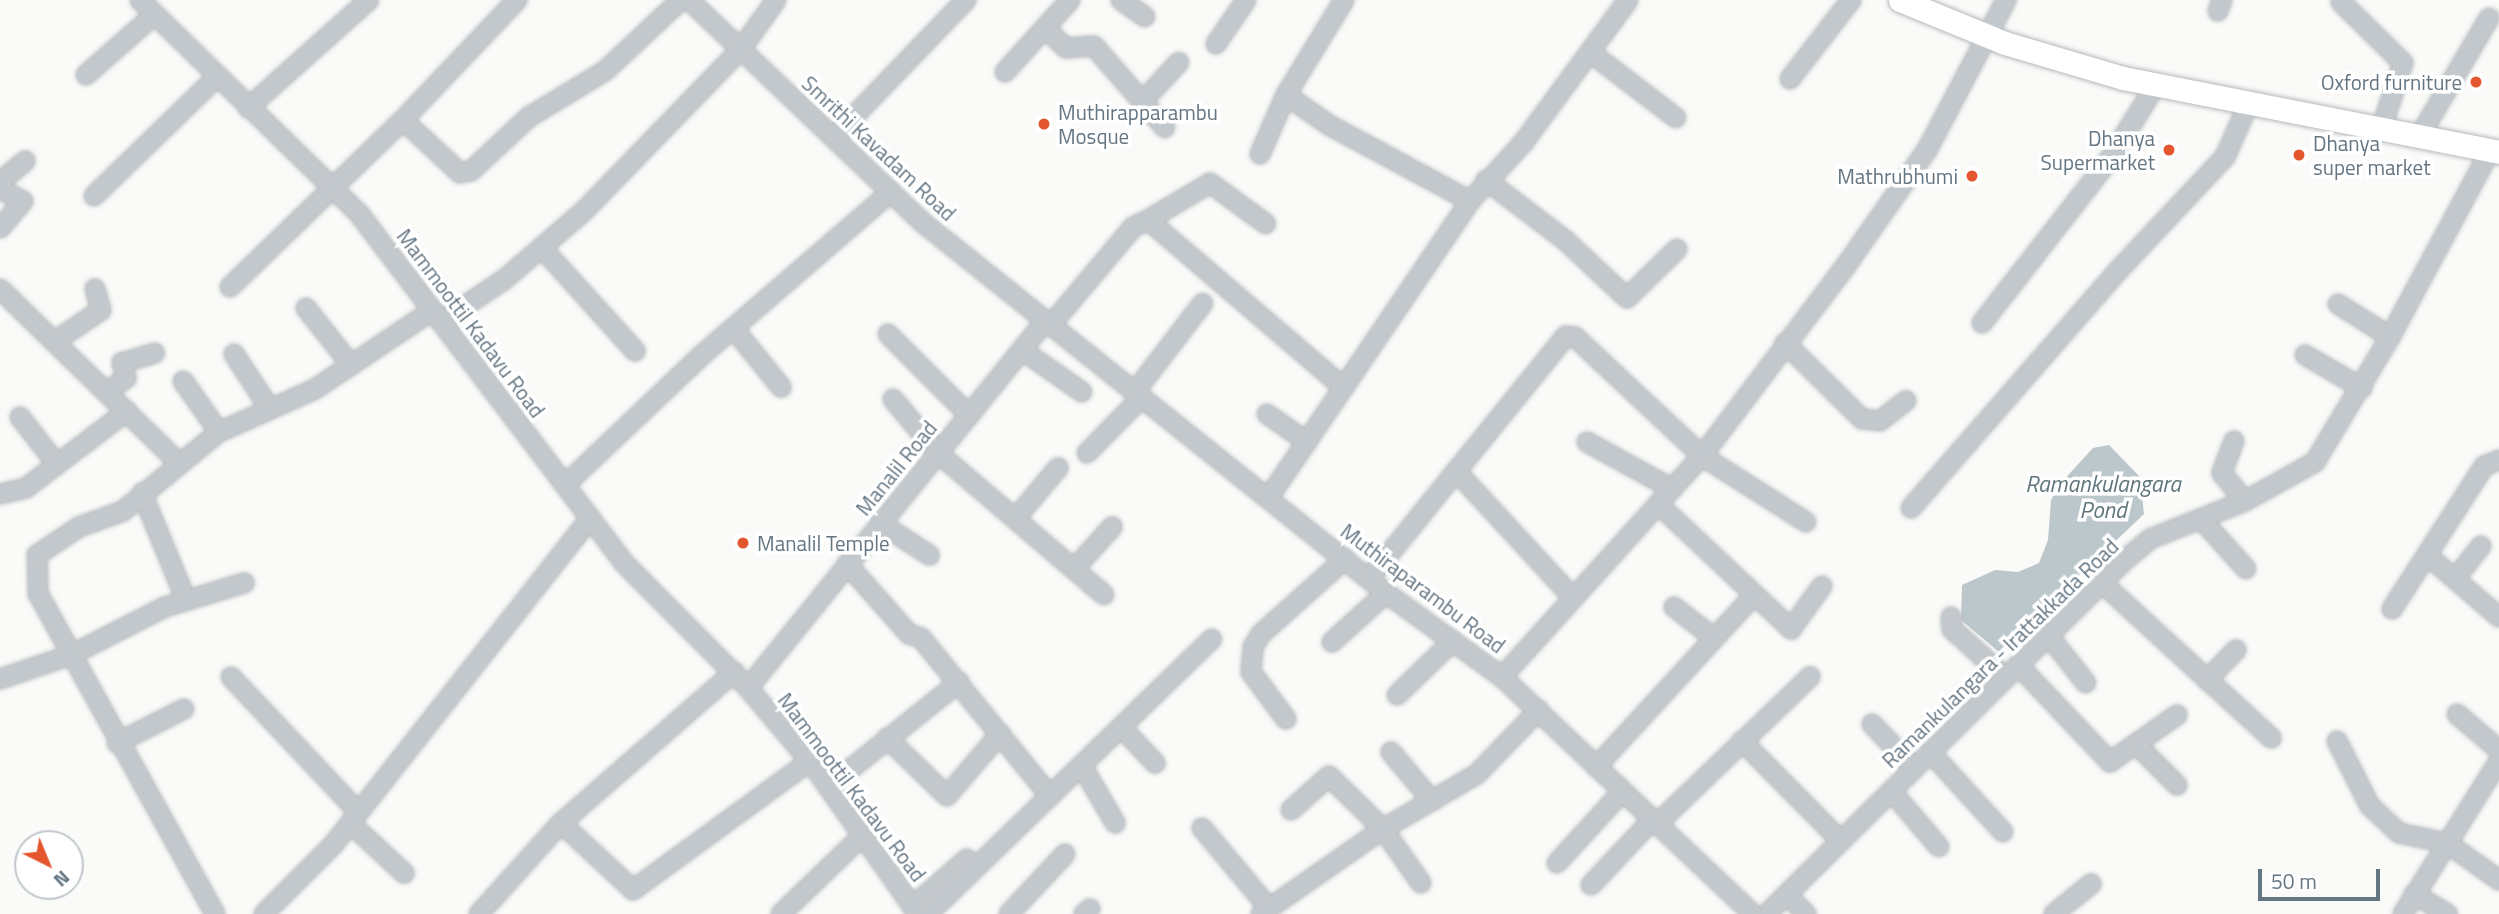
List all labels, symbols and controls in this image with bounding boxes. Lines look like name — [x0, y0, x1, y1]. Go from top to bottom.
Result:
place label: Oxford furniture — [2321, 69, 2462, 95]
street label: Smrithi Kavadam Road — [797, 70, 961, 226]
marker: Oxford furniture — [2468, 74, 2484, 90]
place label: Muthirapparambu Mosque — [1058, 99, 1218, 149]
marker: Muthirapparambu Mosque — [1036, 116, 1052, 132]
place label: Dhanya Supermarket — [2040, 125, 2155, 175]
place label: Dhanya super market — [2313, 130, 2431, 180]
marker: Dhanya Supermarket — [2161, 142, 2177, 158]
marker: Dhanya super market — [2291, 147, 2307, 163]
place label: Mathrubhumi — [1837, 163, 1958, 189]
marker: Mathrubhumi — [1964, 168, 1980, 184]
street label: Mammoottil Kadavu Road — [392, 224, 550, 422]
street label: Manalil Road — [850, 416, 942, 520]
water label: Ramankulangara Pond — [2025, 470, 2181, 524]
street label: Muthiraparambu Road — [1336, 518, 1510, 658]
place label: Manalil Temple — [757, 530, 890, 556]
street label: Ramankulangara - Irattakkada Road — [1877, 533, 2123, 773]
marker: Manalil Temple — [735, 535, 751, 551]
street label: Mammoottil Kadavu Road — [773, 688, 931, 886]
north arrow — [14, 830, 84, 900]
scale bar — [2261, 855, 2384, 899]
text: N — [48, 864, 77, 894]
text: 50 m — [2271, 865, 2317, 897]

